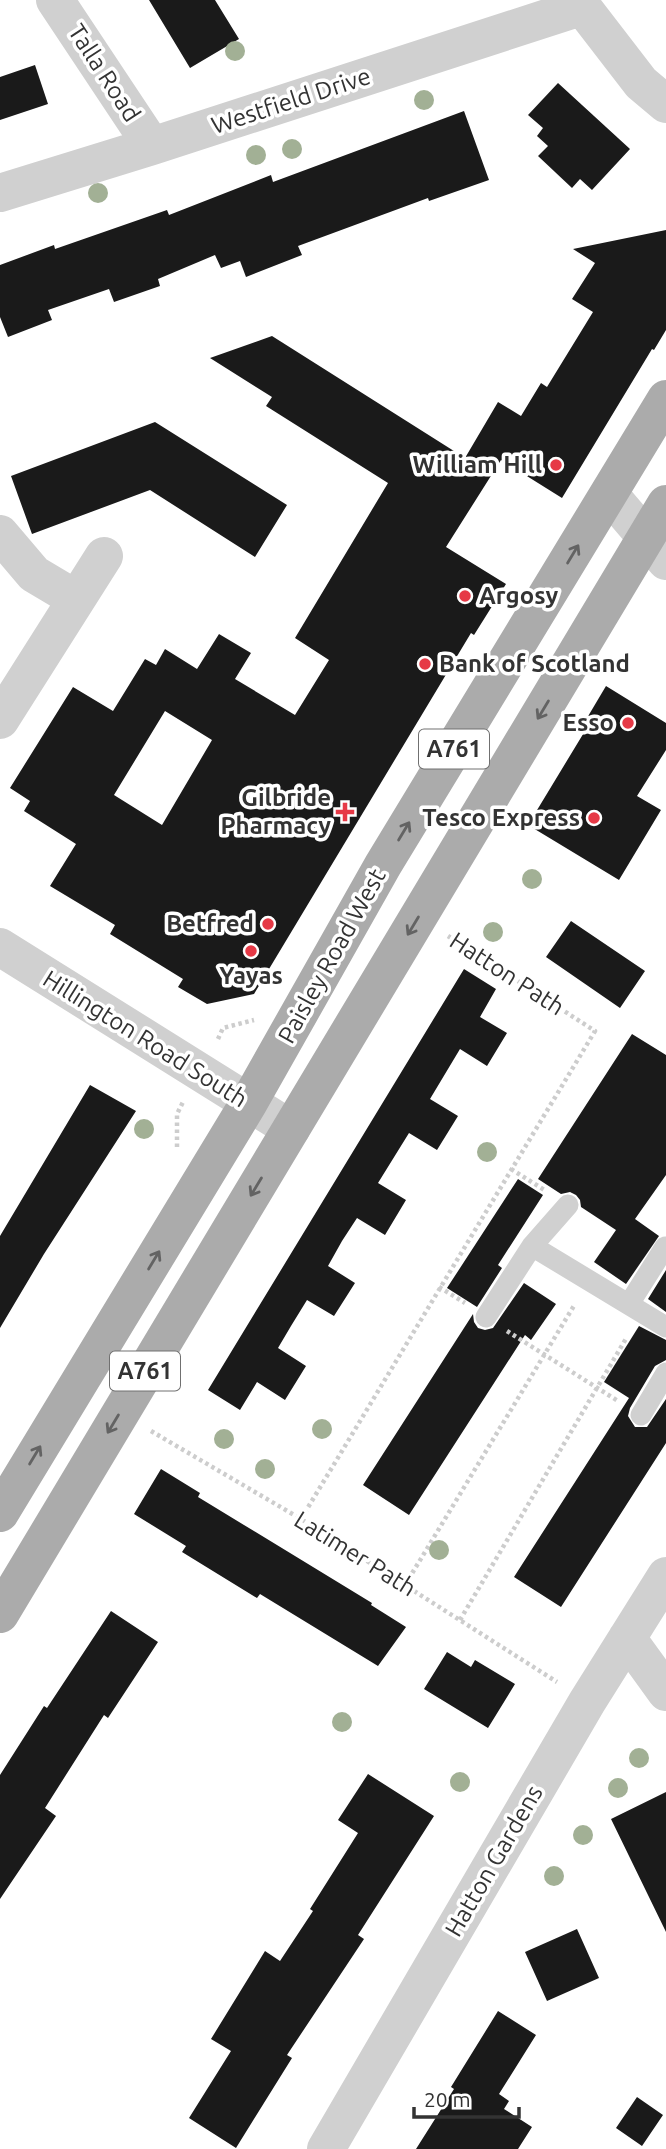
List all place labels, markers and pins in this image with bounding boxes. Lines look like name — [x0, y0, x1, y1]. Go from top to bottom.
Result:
place label: William Hill — [413, 451, 542, 478]
marker: William Hill — [548, 457, 564, 473]
place label: Argosy — [479, 582, 558, 609]
marker: Argosy — [457, 588, 473, 604]
place label: Bank of Scotland — [439, 650, 630, 677]
marker: Bank of Scotland — [417, 656, 433, 672]
place label: Esso — [563, 709, 614, 736]
marker: Esso — [620, 715, 636, 731]
place label: Gilbride Pharmacy — [220, 784, 331, 839]
marker: Gilbride Pharmacy — [337, 804, 353, 820]
place label: Tesco Express — [422, 804, 580, 831]
marker: Tesco Express — [586, 810, 602, 826]
place label: Betfred — [166, 910, 254, 937]
marker: Betfred — [260, 916, 276, 932]
marker: Yayas — [243, 943, 259, 959]
place label: Yayas — [219, 962, 283, 989]

